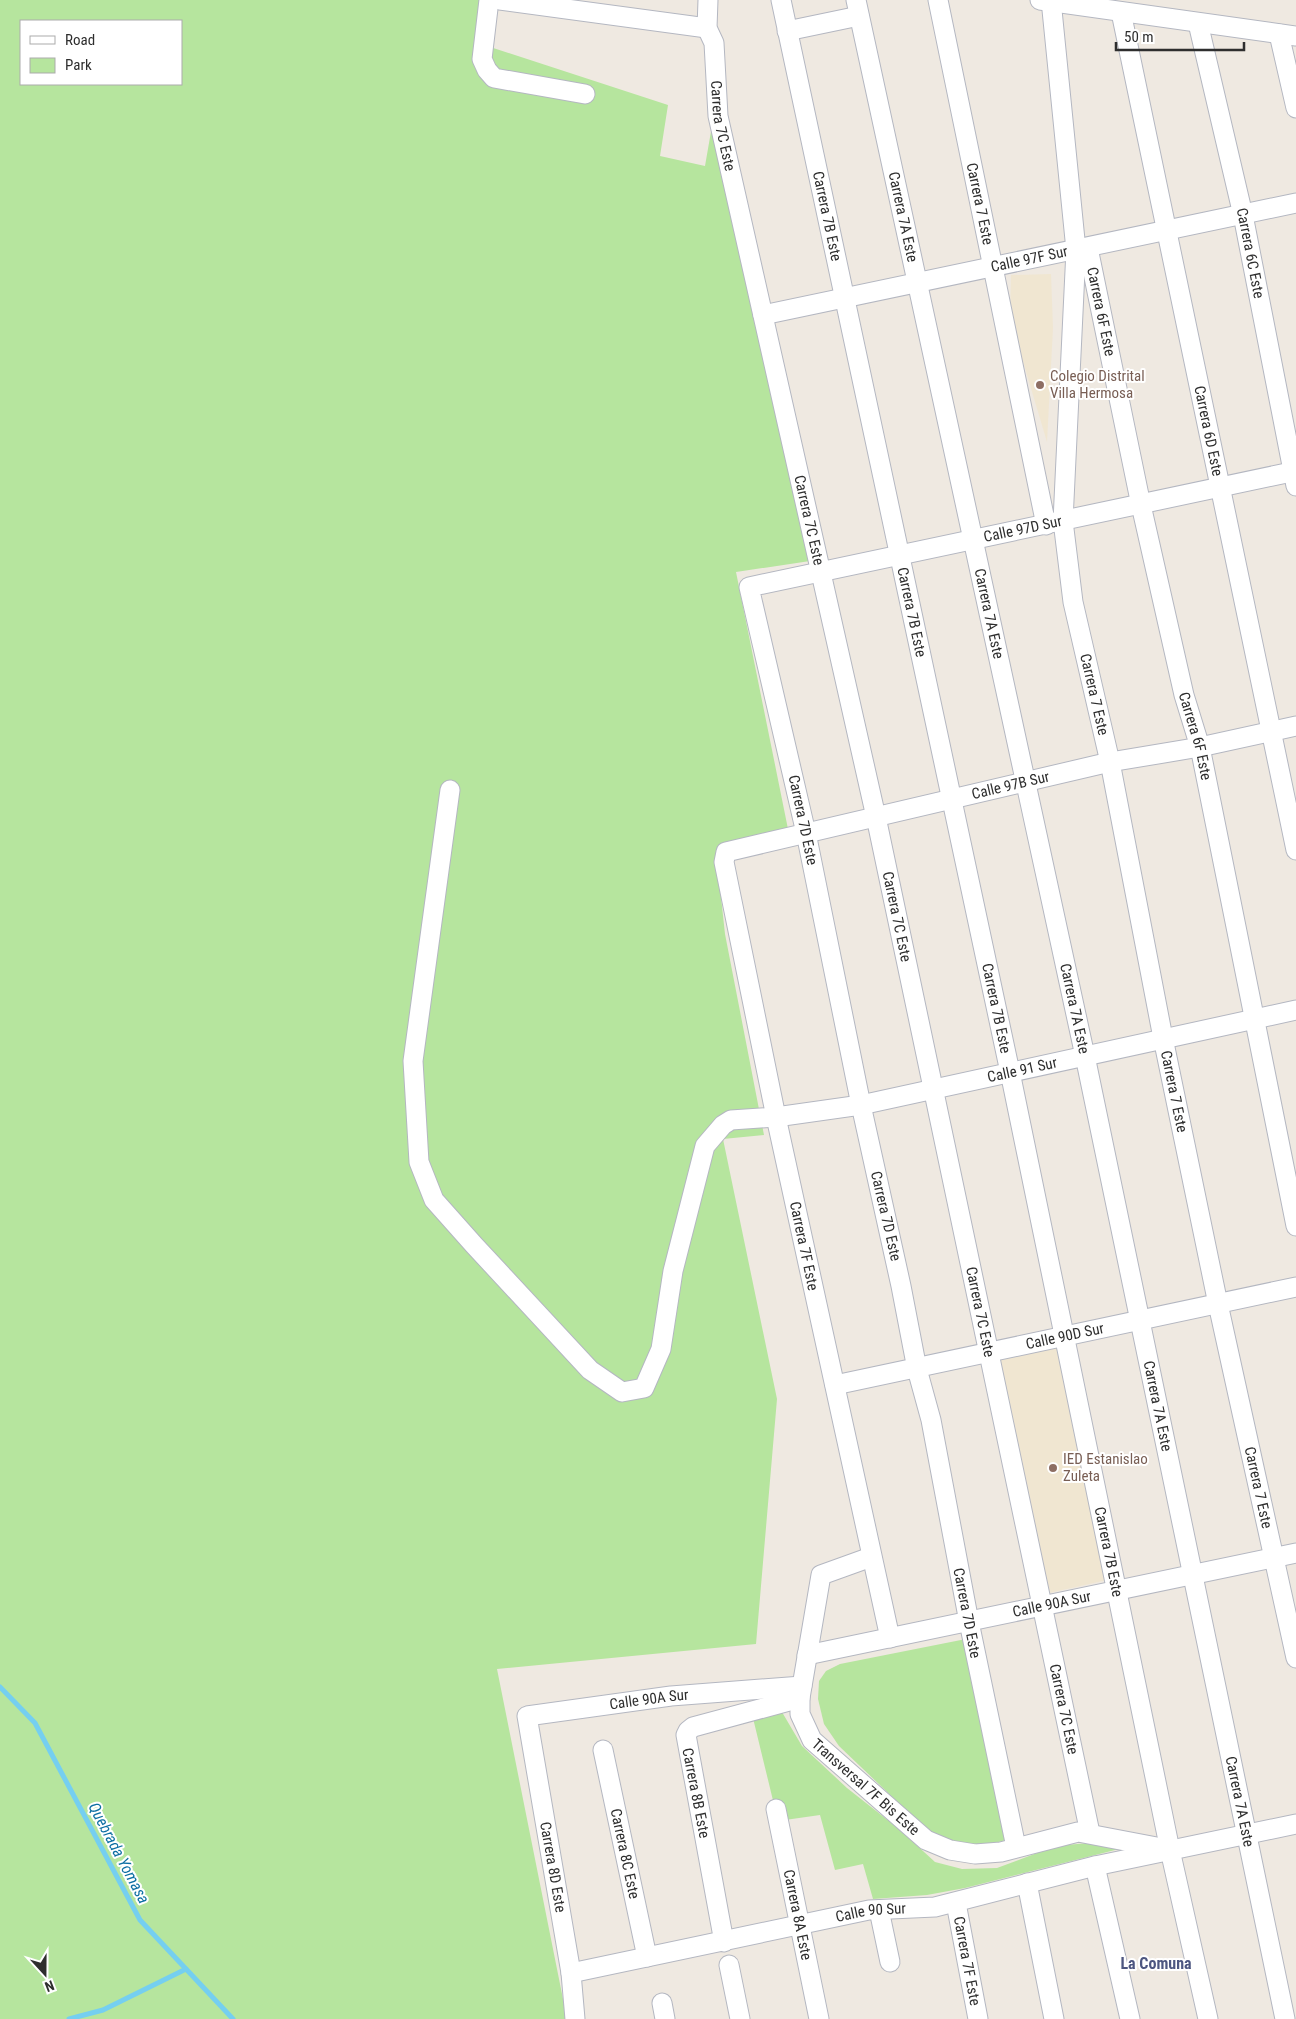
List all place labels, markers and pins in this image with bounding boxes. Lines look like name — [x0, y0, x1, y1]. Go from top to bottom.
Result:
place label: Colegio Distrital Villa Hermosa — [1050, 367, 1145, 402]
marker: Colegio Distrital Villa Hermosa — [1034, 379, 1046, 391]
place label: IED Estanislao Zuleta — [1063, 1450, 1148, 1485]
marker: IED Estanislao Zuleta — [1047, 1462, 1059, 1474]

